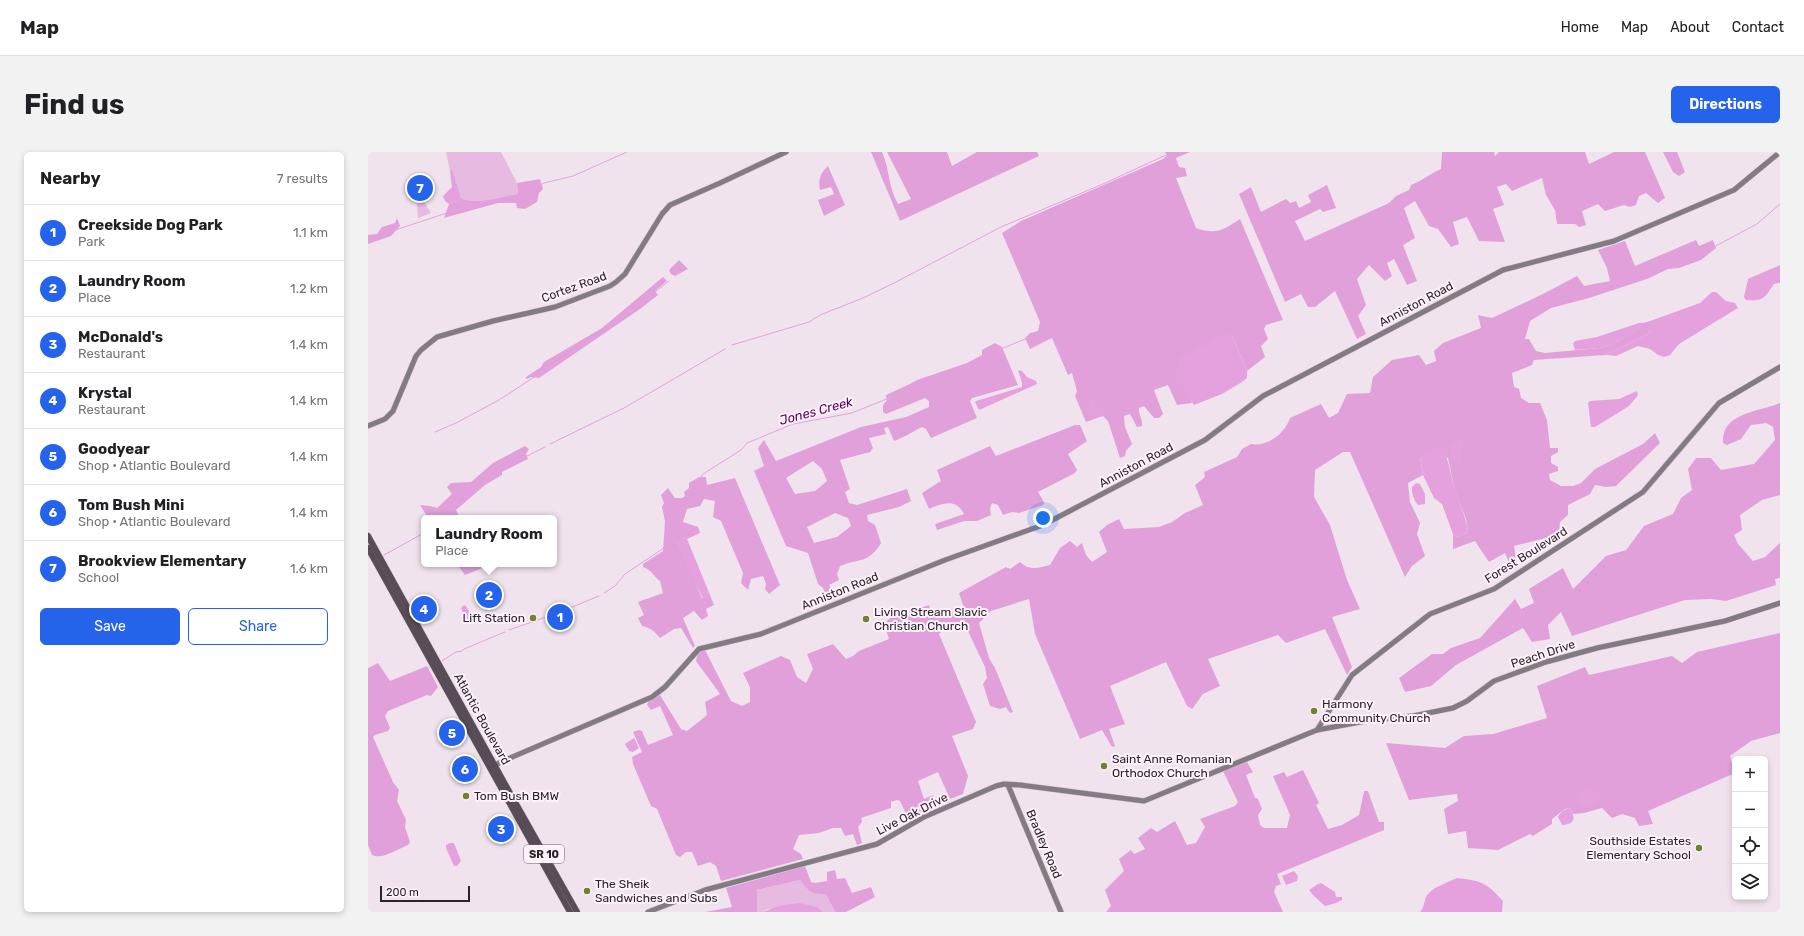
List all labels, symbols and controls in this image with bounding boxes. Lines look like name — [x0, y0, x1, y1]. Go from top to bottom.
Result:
text: Map — [20, 16, 59, 39]
text: Home — [1561, 19, 1599, 36]
text: Map — [1621, 19, 1648, 36]
text: About — [1670, 19, 1710, 36]
text: Contact — [1732, 19, 1784, 36]
button: Directions — [1671, 86, 1780, 123]
text: Find us — [24, 88, 124, 121]
text: Nearby — [40, 168, 101, 188]
text: 7 results — [277, 171, 328, 186]
pin: 7 — [407, 173, 433, 203]
text: Creekside Dog Park — [78, 216, 223, 234]
text: 1 — [50, 225, 56, 240]
text: 1.1 km — [293, 225, 328, 240]
text: Park — [78, 234, 105, 249]
street label: Cortez Road — [539, 269, 609, 305]
text: Laundry Room — [78, 272, 185, 290]
street label: Anniston Road — [1377, 279, 1455, 329]
text: 2 — [49, 281, 57, 296]
text: 1.2 km — [290, 281, 328, 296]
text: Place — [78, 290, 111, 305]
text: McDonald's — [78, 328, 163, 346]
text: 3 — [49, 337, 57, 352]
text: 1.4 km — [290, 337, 328, 352]
text: Restaurant — [78, 346, 145, 361]
text: Krystal — [78, 384, 132, 402]
text: 4 — [49, 393, 57, 408]
text: 1.4 km — [290, 393, 328, 408]
water label: Jones Creek — [778, 394, 855, 428]
text: Restaurant — [78, 402, 145, 417]
text: Goodyear — [78, 440, 150, 458]
street label: Anniston Road — [1097, 440, 1175, 490]
text: 5 — [49, 449, 57, 464]
text: 1.4 km — [290, 449, 328, 464]
text: Shop · Atlantic Boulevard — [78, 458, 231, 473]
text: Tom Bush Mini — [78, 496, 184, 514]
text: 6 — [49, 505, 57, 520]
text: 1.4 km — [290, 505, 328, 520]
your location — [1033, 508, 1053, 528]
text: Shop · Atlantic Boulevard — [78, 514, 231, 529]
popup — [421, 515, 557, 567]
street label: Forest Boulevard — [1482, 524, 1570, 586]
text: Laundry Room — [435, 525, 543, 543]
text: Place — [435, 543, 468, 558]
text: Brookview Elementary — [78, 552, 246, 570]
text: 7 — [49, 561, 57, 576]
text: 1.6 km — [290, 561, 328, 576]
street label: Anniston Road — [799, 569, 881, 613]
text: School — [78, 570, 119, 585]
pin: 2 — [476, 580, 502, 610]
pin: 4 — [411, 594, 437, 624]
pin: 1 — [547, 602, 573, 632]
place label: Living Stream Slavic Christian Church — [874, 605, 988, 633]
button: Save — [40, 608, 180, 645]
button: Share — [188, 608, 328, 645]
place label: Lift Station — [463, 611, 525, 625]
marker: Lift Station — [528, 613, 538, 623]
marker: Living Stream Slavic Christian Church — [861, 614, 871, 624]
street label: Peach Drive — [1509, 637, 1577, 671]
street label: Atlantic Boulevard — [451, 671, 513, 767]
place label: Harmony Community Church — [1322, 697, 1430, 725]
marker: Harmony Community Church — [1309, 706, 1319, 716]
pin: 5 — [439, 718, 465, 748]
place label: Saint Anne Romanian Orthodox Church — [1112, 752, 1232, 780]
pin: 6 — [452, 754, 478, 784]
map controls — [1732, 756, 1768, 900]
button: + — [1732, 756, 1768, 792]
marker: Saint Anne Romanian Orthodox Church — [1099, 761, 1109, 771]
place label: Tom Bush BMW — [474, 789, 559, 803]
street label: Live Oak Drive — [874, 790, 950, 838]
marker: Tom Bush BMW — [461, 791, 471, 801]
button: − — [1732, 792, 1768, 828]
street label: Bradley Road — [1023, 808, 1065, 880]
pin: 3 — [488, 814, 514, 844]
button: locate — [1732, 828, 1768, 864]
place label: Southside Estates Elementary School — [1586, 834, 1691, 862]
marker: Southside Estates Elementary School — [1694, 843, 1704, 853]
road number: SR 10 — [524, 845, 564, 863]
button: layers — [1732, 864, 1768, 900]
place label: The Sheik Sandwiches and Subs — [595, 877, 718, 905]
scale bar — [380, 884, 470, 903]
text: 200 m — [386, 886, 419, 899]
marker: The Sheik Sandwiches and Subs — [582, 886, 592, 896]

